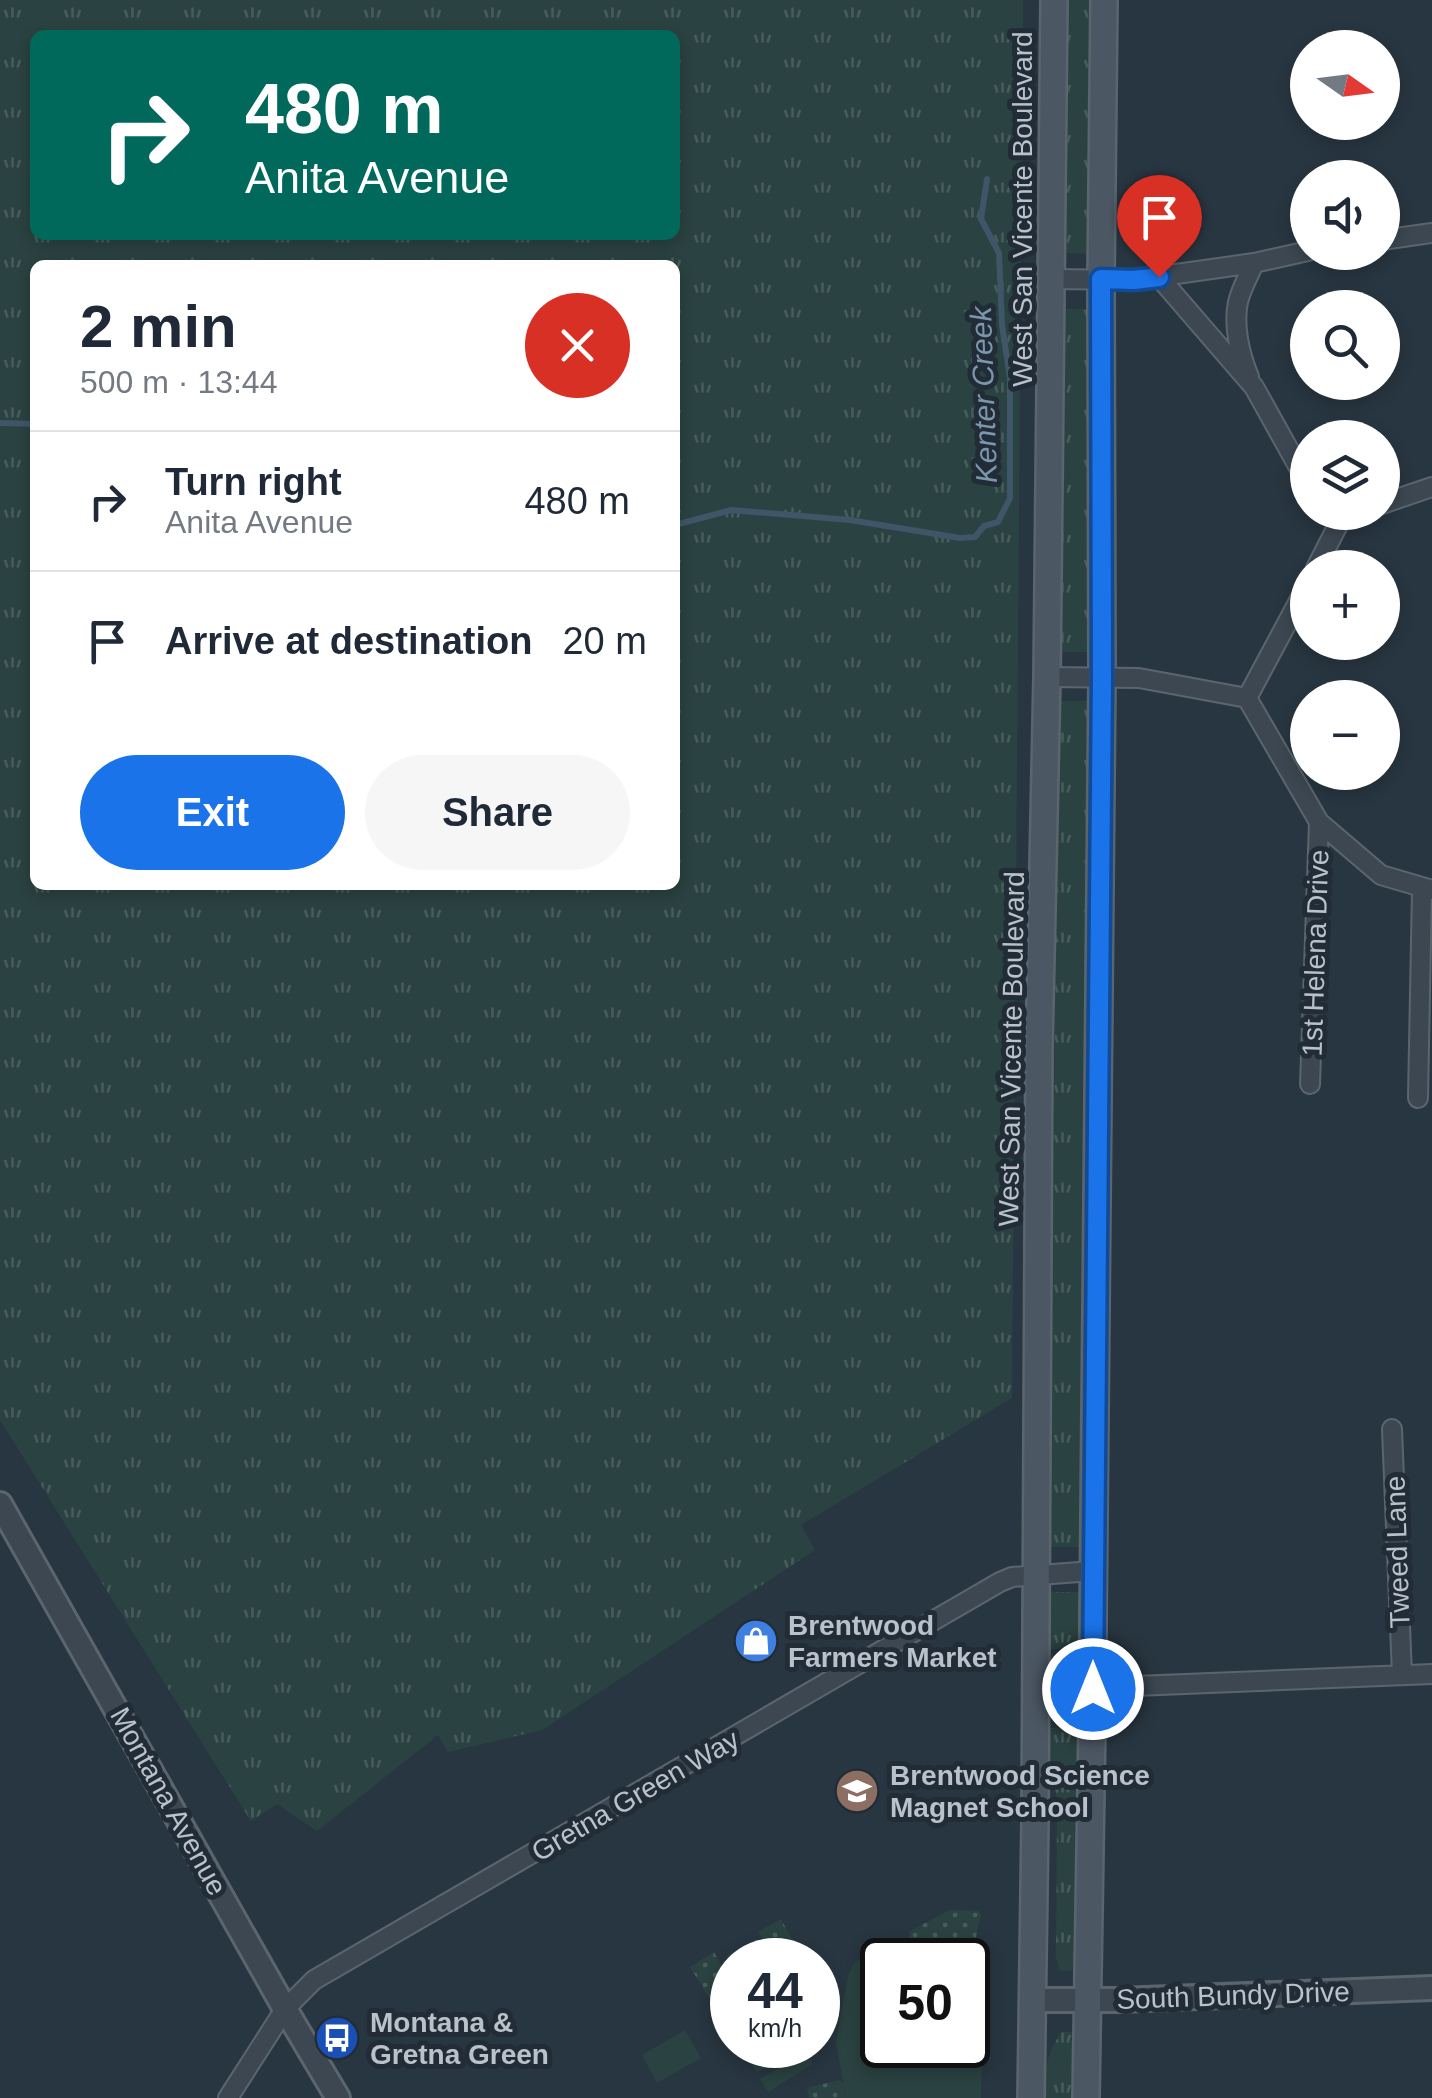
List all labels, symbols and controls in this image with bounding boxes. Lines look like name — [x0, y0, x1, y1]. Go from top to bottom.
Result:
north arrow — [1290, 30, 1400, 140]
map controls — [1290, 30, 1400, 790]
street label: West San Vicente Boulevard — [1007, 31, 1038, 387]
icon: right — [80, 70, 210, 200]
text: 480 m — [245, 70, 443, 148]
text: Anita Avenue — [245, 152, 509, 203]
button: sound — [1290, 160, 1400, 270]
pin — [1117, 175, 1202, 278]
icon: arrive — [1132, 190, 1187, 245]
button: search — [1290, 290, 1400, 400]
text: 2 min — [80, 293, 237, 360]
button: close — [525, 293, 630, 398]
water label: Kenter Creek — [964, 304, 1003, 484]
text: 500 m · 13:44 — [80, 364, 277, 400]
button: layers — [1290, 420, 1400, 530]
text: Turn right — [165, 461, 342, 503]
icon: right — [80, 474, 135, 529]
text: 480 m — [524, 480, 630, 522]
text: Anita Avenue — [165, 504, 353, 540]
button: + — [1290, 550, 1400, 660]
icon: arrive — [80, 614, 135, 669]
text: Arrive at destination — [165, 620, 532, 662]
text: 20 m — [562, 620, 647, 662]
button: − — [1290, 680, 1400, 790]
button: Exit — [80, 755, 345, 870]
button: Share — [365, 755, 630, 870]
street label: 1st Helena Drive — [1296, 849, 1335, 1057]
street label: West San Vicente Boulevard — [993, 871, 1030, 1227]
street label: Tweed Lane — [1379, 1475, 1416, 1629]
place label: Brentwood Farmers Market — [788, 1610, 997, 1673]
shop icon: Brentwood Farmers Market — [733, 1618, 779, 1664]
position arrow — [1041, 1637, 1145, 1741]
street label: Montana Avenue — [104, 1702, 233, 1900]
street label: Gretna Green Way — [526, 1724, 744, 1867]
place label: Brentwood Science Magnet School — [890, 1760, 1150, 1823]
school or university icon: Brentwood Science Magnet School — [834, 1768, 880, 1814]
speed limit sign: 50 — [860, 1938, 990, 2068]
text: 44 — [747, 1963, 803, 2019]
street label: South Bundy Drive — [1116, 1976, 1350, 2015]
place label: Montana & Gretna Green — [370, 2007, 549, 2070]
text: km/h — [748, 2014, 802, 2042]
bus stop icon: Montana & Gretna Green — [314, 2015, 360, 2061]

